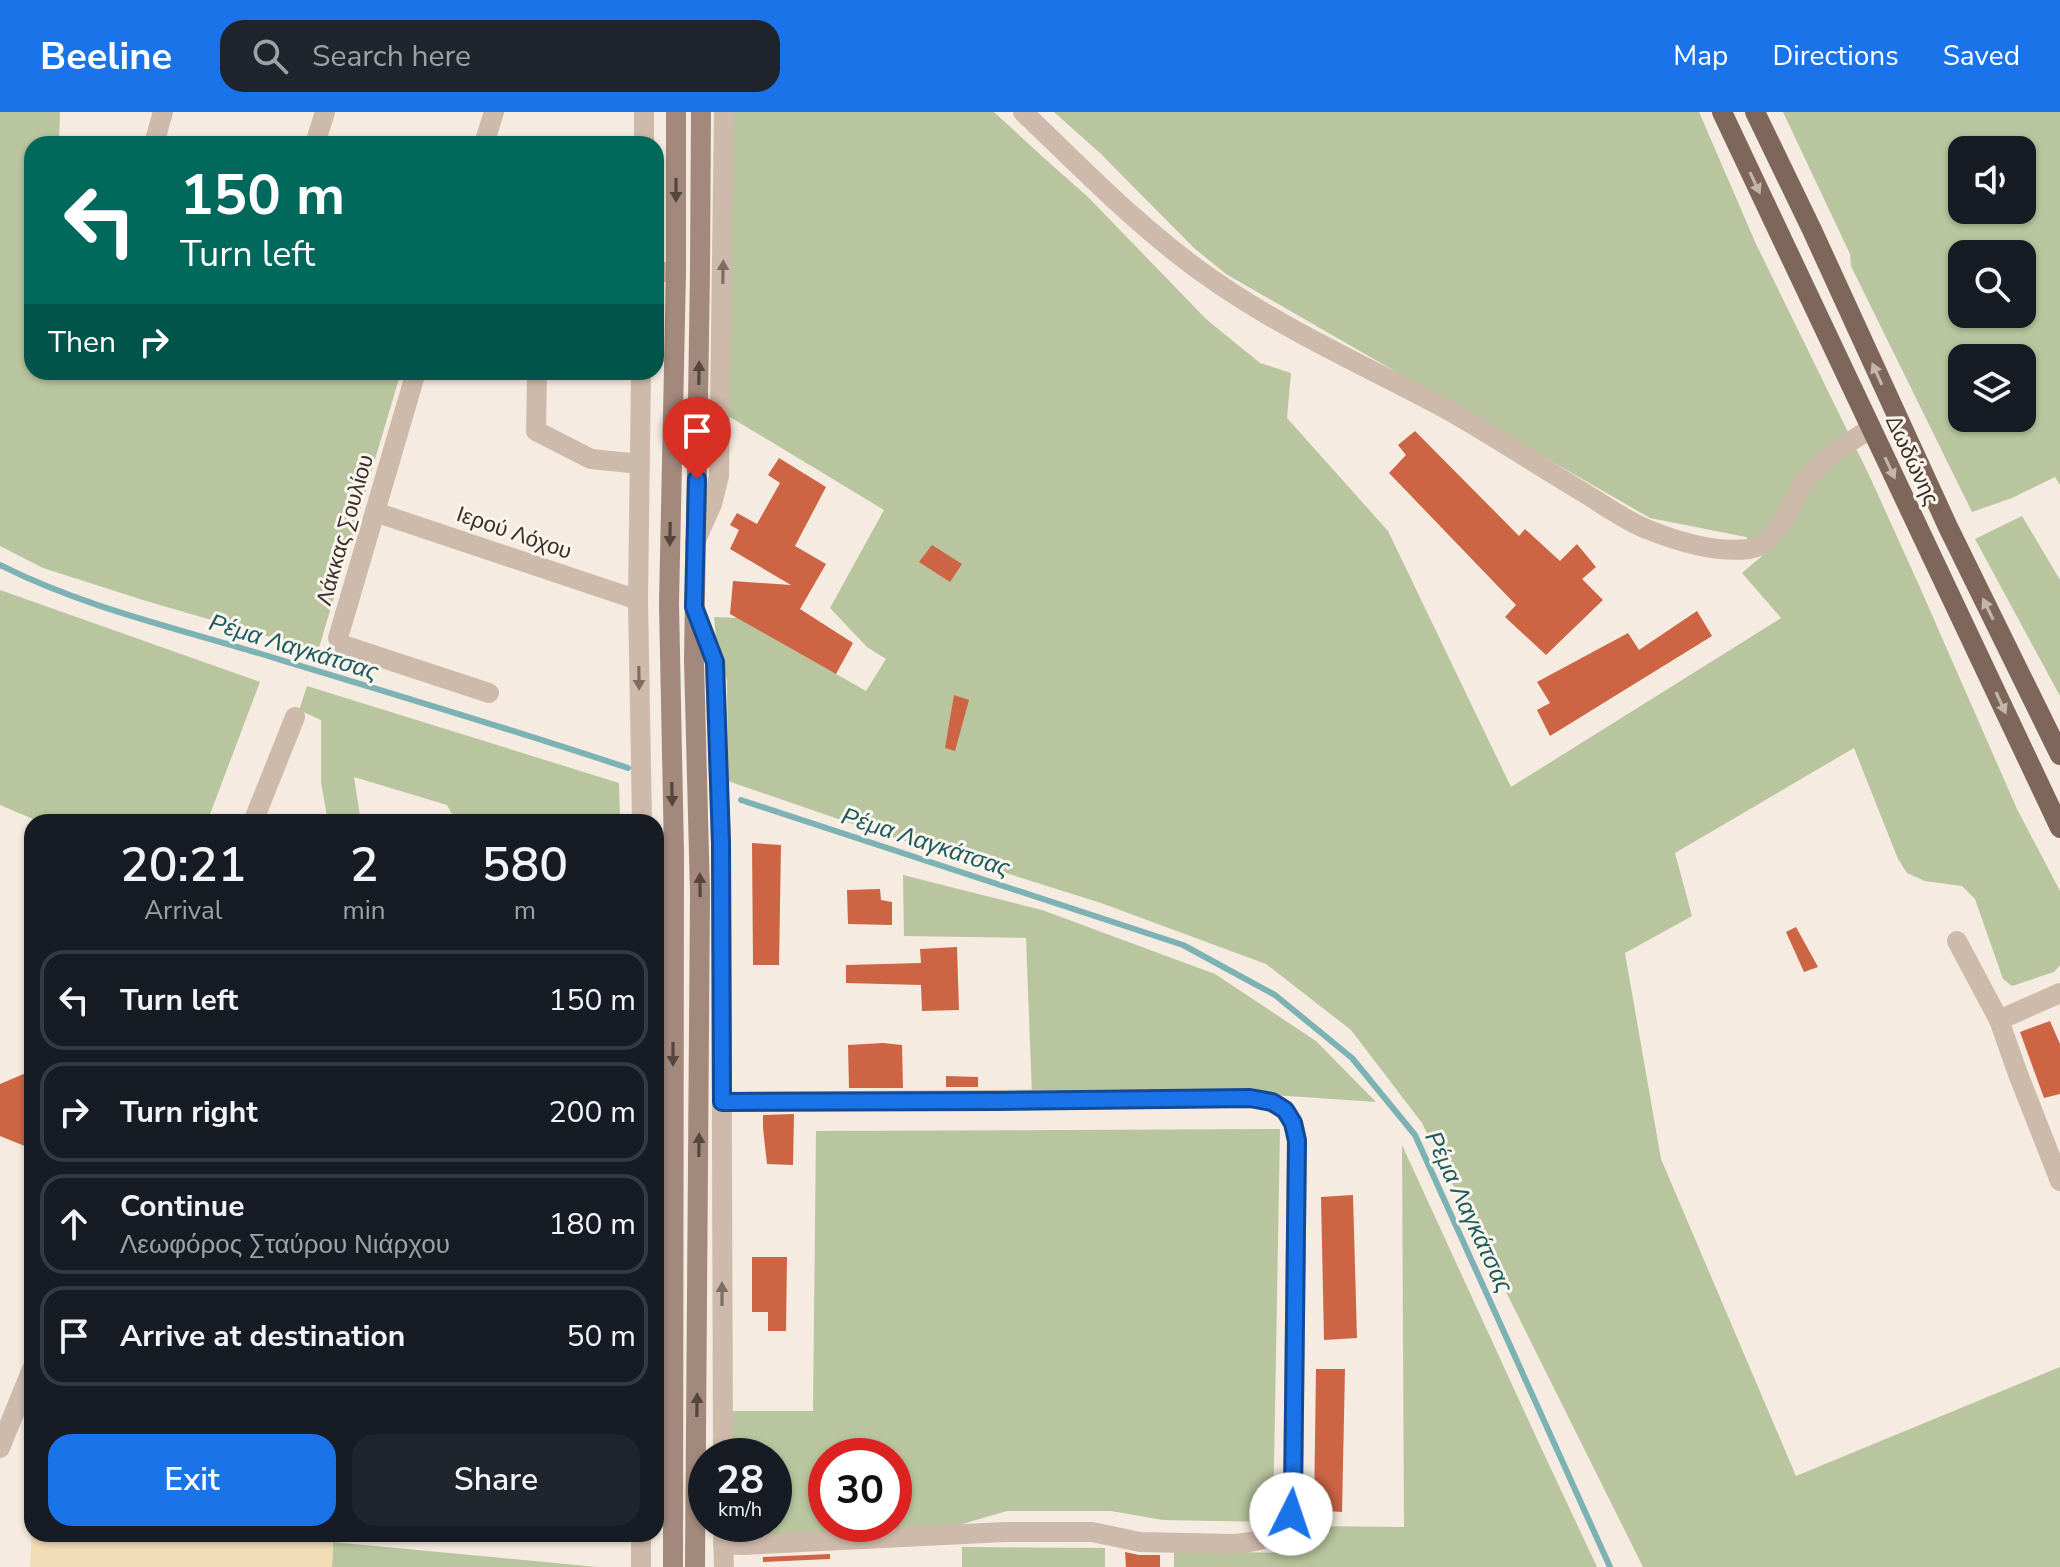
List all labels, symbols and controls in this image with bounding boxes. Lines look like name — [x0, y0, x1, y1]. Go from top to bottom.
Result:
search box — [220, 20, 780, 92]
text: Beeline — [40, 31, 172, 82]
icon: search — [248, 34, 292, 78]
text: Search here — [312, 36, 471, 77]
text: Map — [1673, 37, 1728, 75]
text: Directions — [1772, 37, 1899, 75]
text: Saved — [1943, 37, 2020, 75]
map controls — [1948, 136, 2036, 432]
button: sound — [1948, 136, 2036, 224]
text: 150 m — [180, 157, 345, 234]
icon: left — [48, 168, 152, 272]
one-way arrow — [1748, 171, 1762, 194]
one-way arrow — [670, 178, 682, 203]
text: Turn left — [180, 230, 315, 279]
button: search — [1948, 240, 2036, 328]
one-way arrow — [716, 259, 729, 284]
icon: right — [132, 320, 176, 364]
text: Then — [48, 322, 116, 363]
button: layers — [1948, 344, 2036, 432]
one-way arrow — [693, 360, 705, 385]
one-way arrow — [1871, 362, 1884, 386]
pin — [663, 397, 731, 479]
icon: arrive — [675, 409, 719, 453]
street label: Δωδώνης — [1878, 410, 1946, 510]
street label: Λάκκας Σουλίου — [309, 451, 381, 609]
one-way arrow — [1883, 457, 1897, 480]
street label: Ιερού Λόχου — [452, 499, 576, 567]
one-way arrow — [664, 522, 676, 547]
one-way arrow — [1981, 598, 1995, 621]
water label: Ρέμα Λαγκάτσας — [205, 606, 383, 688]
one-way arrow — [633, 666, 645, 691]
one-way arrow — [1994, 692, 2008, 715]
one-way arrow — [666, 782, 679, 807]
water label: Ρέμα Λαγκάτσας — [838, 800, 1015, 884]
text: 20:21 — [120, 832, 247, 898]
text: 2 — [350, 832, 378, 898]
text: 580 — [482, 832, 568, 898]
one-way arrow — [693, 872, 706, 897]
text: Arrival — [144, 893, 222, 928]
text: min — [343, 893, 386, 928]
text: m — [514, 893, 536, 928]
icon: left — [52, 978, 96, 1022]
text: Turn left — [120, 980, 238, 1021]
text: 150 m — [549, 980, 636, 1021]
one-way arrow — [667, 1042, 679, 1067]
icon: right — [52, 1090, 96, 1134]
text: Turn right — [120, 1092, 258, 1133]
text: 200 m — [549, 1092, 636, 1133]
water label: Ρέμα Λαγκάτσας — [1417, 1126, 1521, 1299]
one-way arrow — [693, 1132, 706, 1157]
text: Continue — [120, 1186, 245, 1227]
icon: ahead — [52, 1202, 96, 1246]
text: 180 m — [549, 1204, 636, 1245]
text: Λεωφόρος Σταύρου Νιάρχου — [120, 1227, 450, 1262]
one-way arrow — [716, 1281, 729, 1306]
icon: arrive — [52, 1314, 96, 1358]
text: Arrive at destination — [120, 1316, 405, 1357]
text: 50 m — [567, 1316, 636, 1357]
one-way arrow — [691, 1392, 703, 1417]
button: Exit — [48, 1434, 336, 1526]
button: Share — [352, 1434, 640, 1526]
speed limit sign: 30 — [808, 1438, 912, 1542]
text: 28 — [716, 1453, 764, 1507]
position arrow — [1249, 1472, 1333, 1556]
text: km/h — [718, 1496, 762, 1523]

